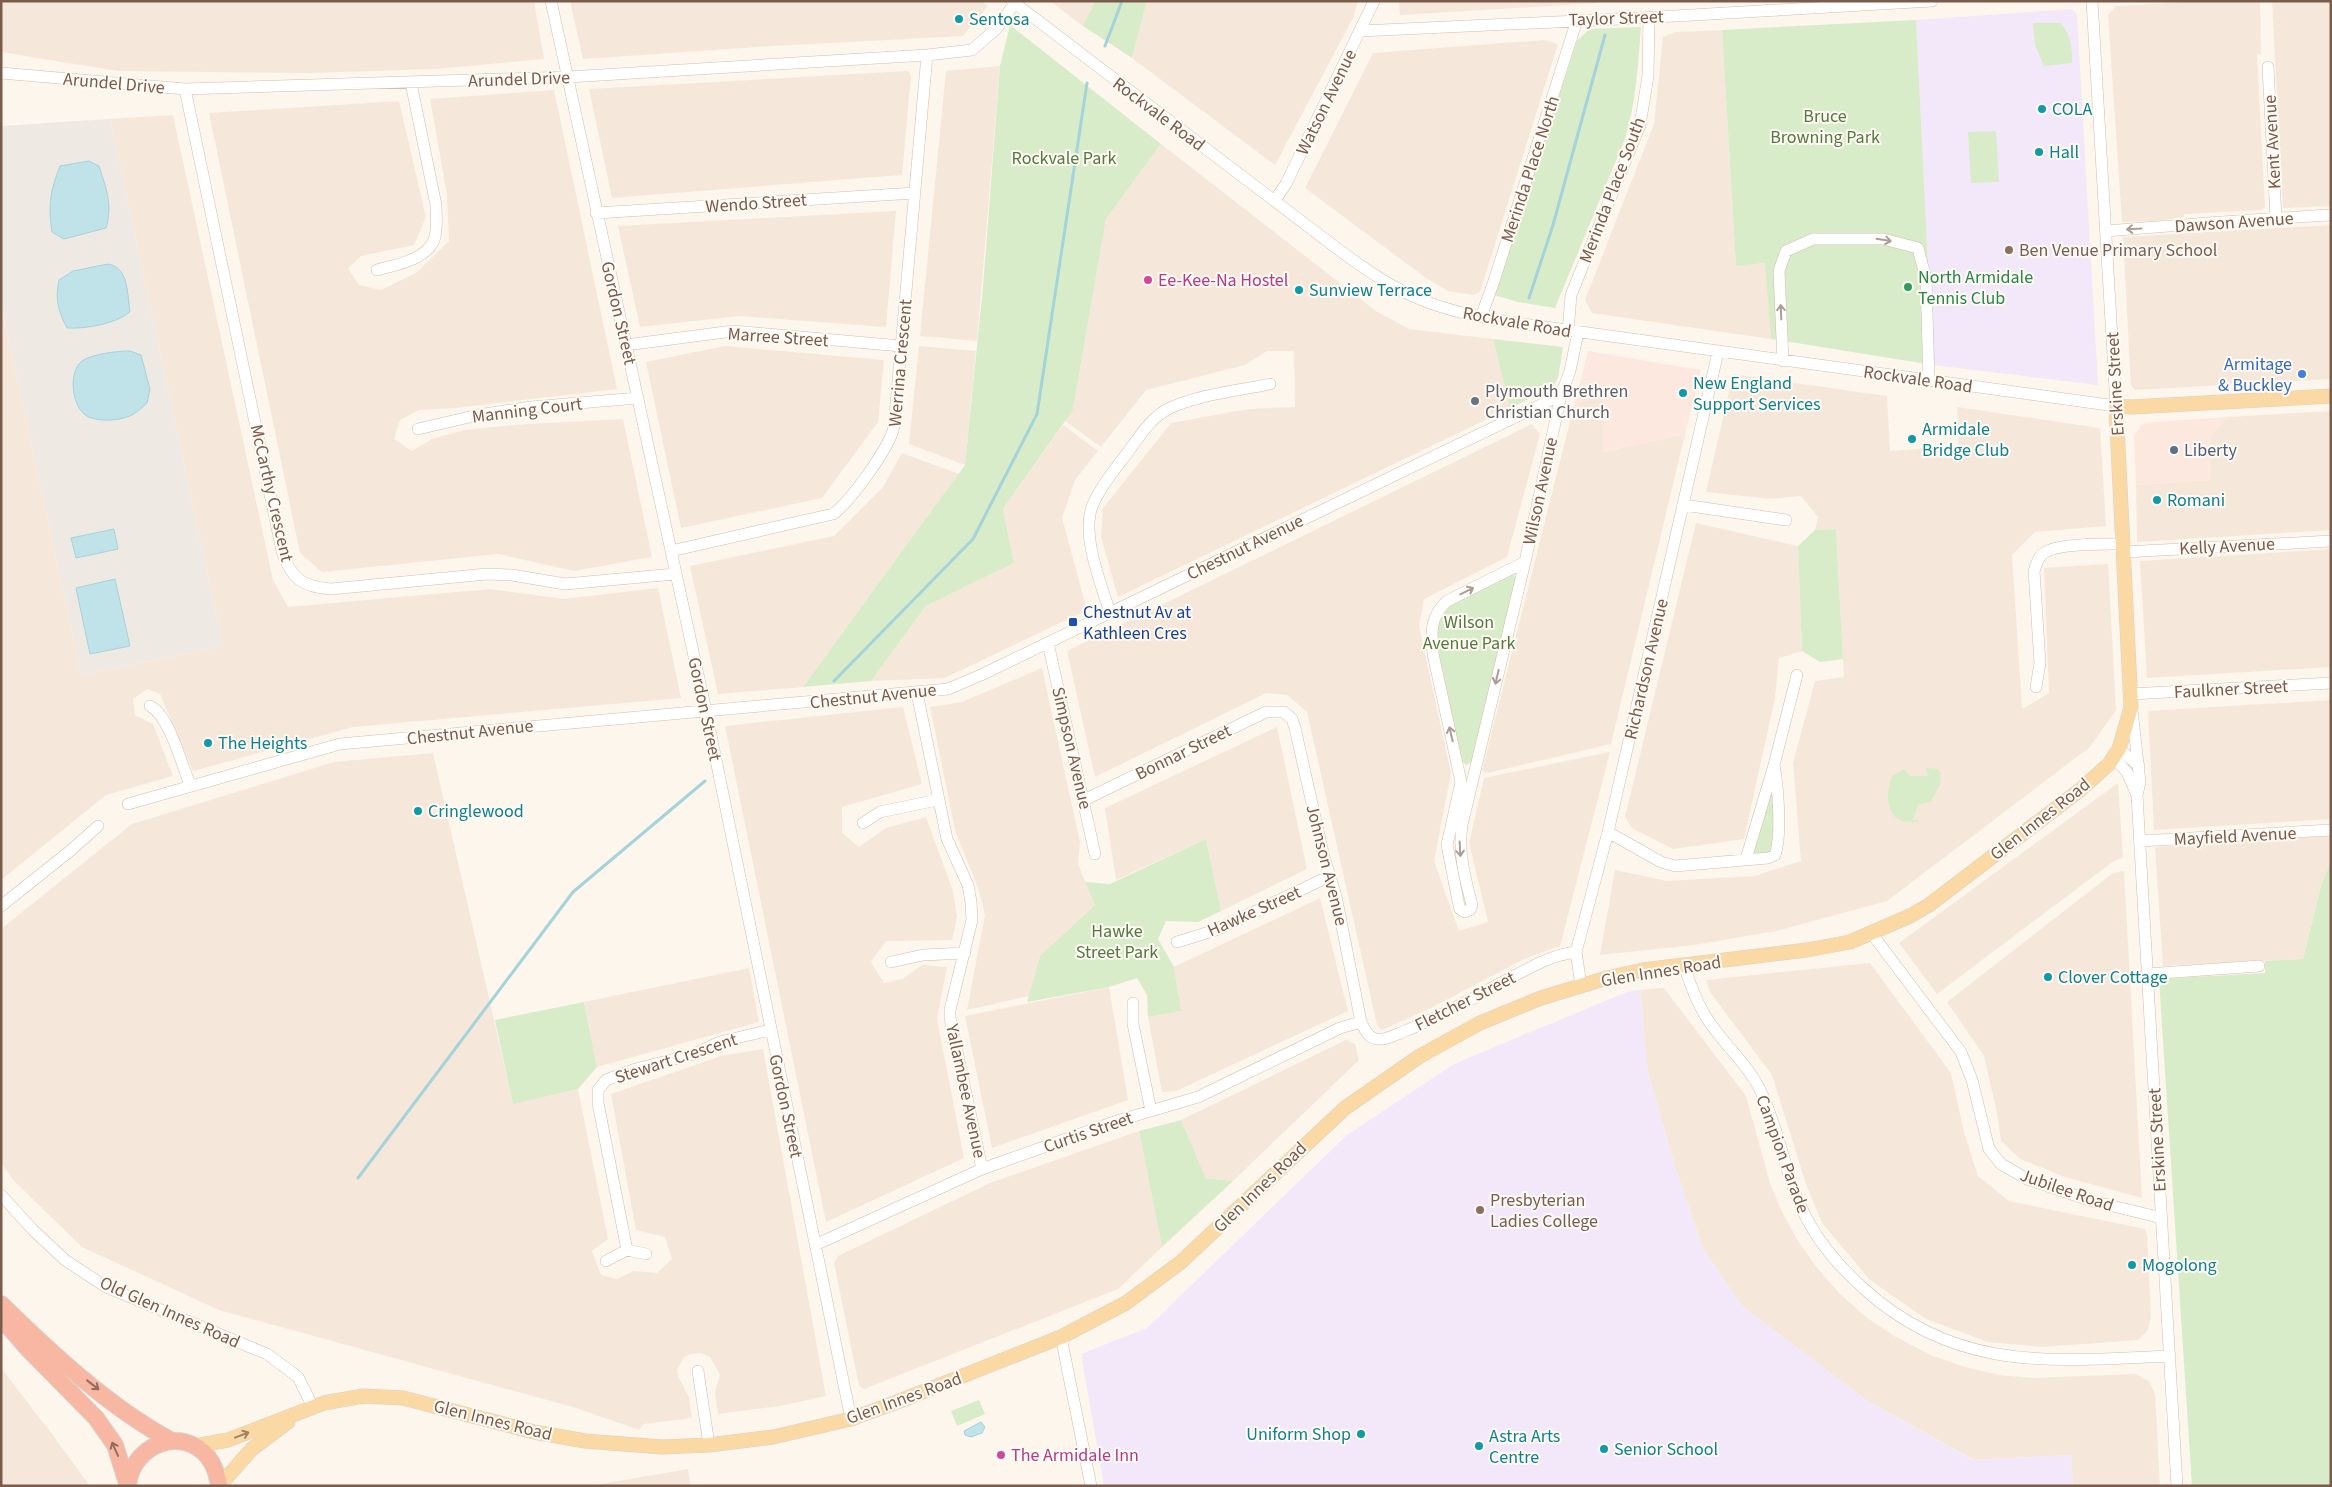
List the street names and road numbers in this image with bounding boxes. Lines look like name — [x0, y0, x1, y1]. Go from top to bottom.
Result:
street label: Taylor Street — [1568, 4, 1664, 33]
street label: Watson Avenue — [1290, 45, 1363, 159]
street label: Arundel Drive — [468, 65, 570, 94]
street label: Arundel Drive — [62, 67, 166, 100]
street label: Rockvale Road — [1107, 71, 1210, 157]
street label: Merinda Place North — [1495, 93, 1566, 246]
street label: Kent Avenue — [2258, 94, 2287, 190]
street label: Merinda Place South — [1573, 114, 1652, 267]
street label: Wendo Street — [705, 187, 807, 220]
street label: Dawson Avenue — [2174, 206, 2294, 239]
street label: Gordon Street — [594, 259, 643, 367]
street label: Werrina Crescent — [882, 298, 919, 428]
street label: Rockvale Road — [1461, 301, 1573, 344]
street label: Marree Street — [727, 322, 829, 353]
street label: Erskine Street — [2100, 331, 2131, 437]
street label: Rockvale Road — [1862, 359, 1974, 400]
street label: Manning Court — [470, 391, 584, 430]
street label: McCarthy Crescent — [244, 422, 299, 564]
street label: Wilson Avenue — [1517, 435, 1564, 547]
street label: Chestnut Avenue — [1183, 508, 1308, 587]
street label: Kelly Avenue — [2178, 532, 2276, 561]
street label: Richardson Avenue — [1618, 596, 1675, 742]
street label: Gordon Street — [681, 655, 728, 763]
street label: Faulkner Street — [2173, 674, 2289, 705]
street label: Chestnut Avenue — [809, 677, 938, 716]
street label: Simpson Avenue — [1045, 684, 1098, 812]
street label: Chestnut Avenue — [406, 713, 535, 752]
street label: Bonnar Street — [1131, 718, 1235, 786]
street label: Glen Innes Road — [1985, 772, 2096, 867]
street label: Johnson Avenue — [1299, 802, 1354, 928]
street label: Mayfield Avenue — [2173, 821, 2297, 852]
street label: Hawke Street — [1203, 880, 1305, 943]
street label: Glen Innes Road — [1599, 950, 1723, 993]
street label: Fletcher Street — [1411, 965, 1520, 1038]
street label: Yallambee Avenue — [939, 1021, 992, 1161]
street label: Stewart Crescent — [612, 1027, 741, 1090]
street label: Gordon Street — [762, 1052, 809, 1160]
street label: Erskine Street — [2142, 1087, 2173, 1193]
street label: Campion Parade — [1750, 1092, 1816, 1217]
street label: Curtis Street — [1040, 1106, 1136, 1159]
street label: Glen Innes Road — [1208, 1136, 1313, 1238]
street label: Jubilee Road — [2017, 1163, 2117, 1218]
street label: Old Glen Innes Road — [96, 1270, 244, 1355]
street label: Glen Innes Road — [843, 1366, 965, 1431]
street label: Glen Innes Road — [431, 1394, 555, 1447]

